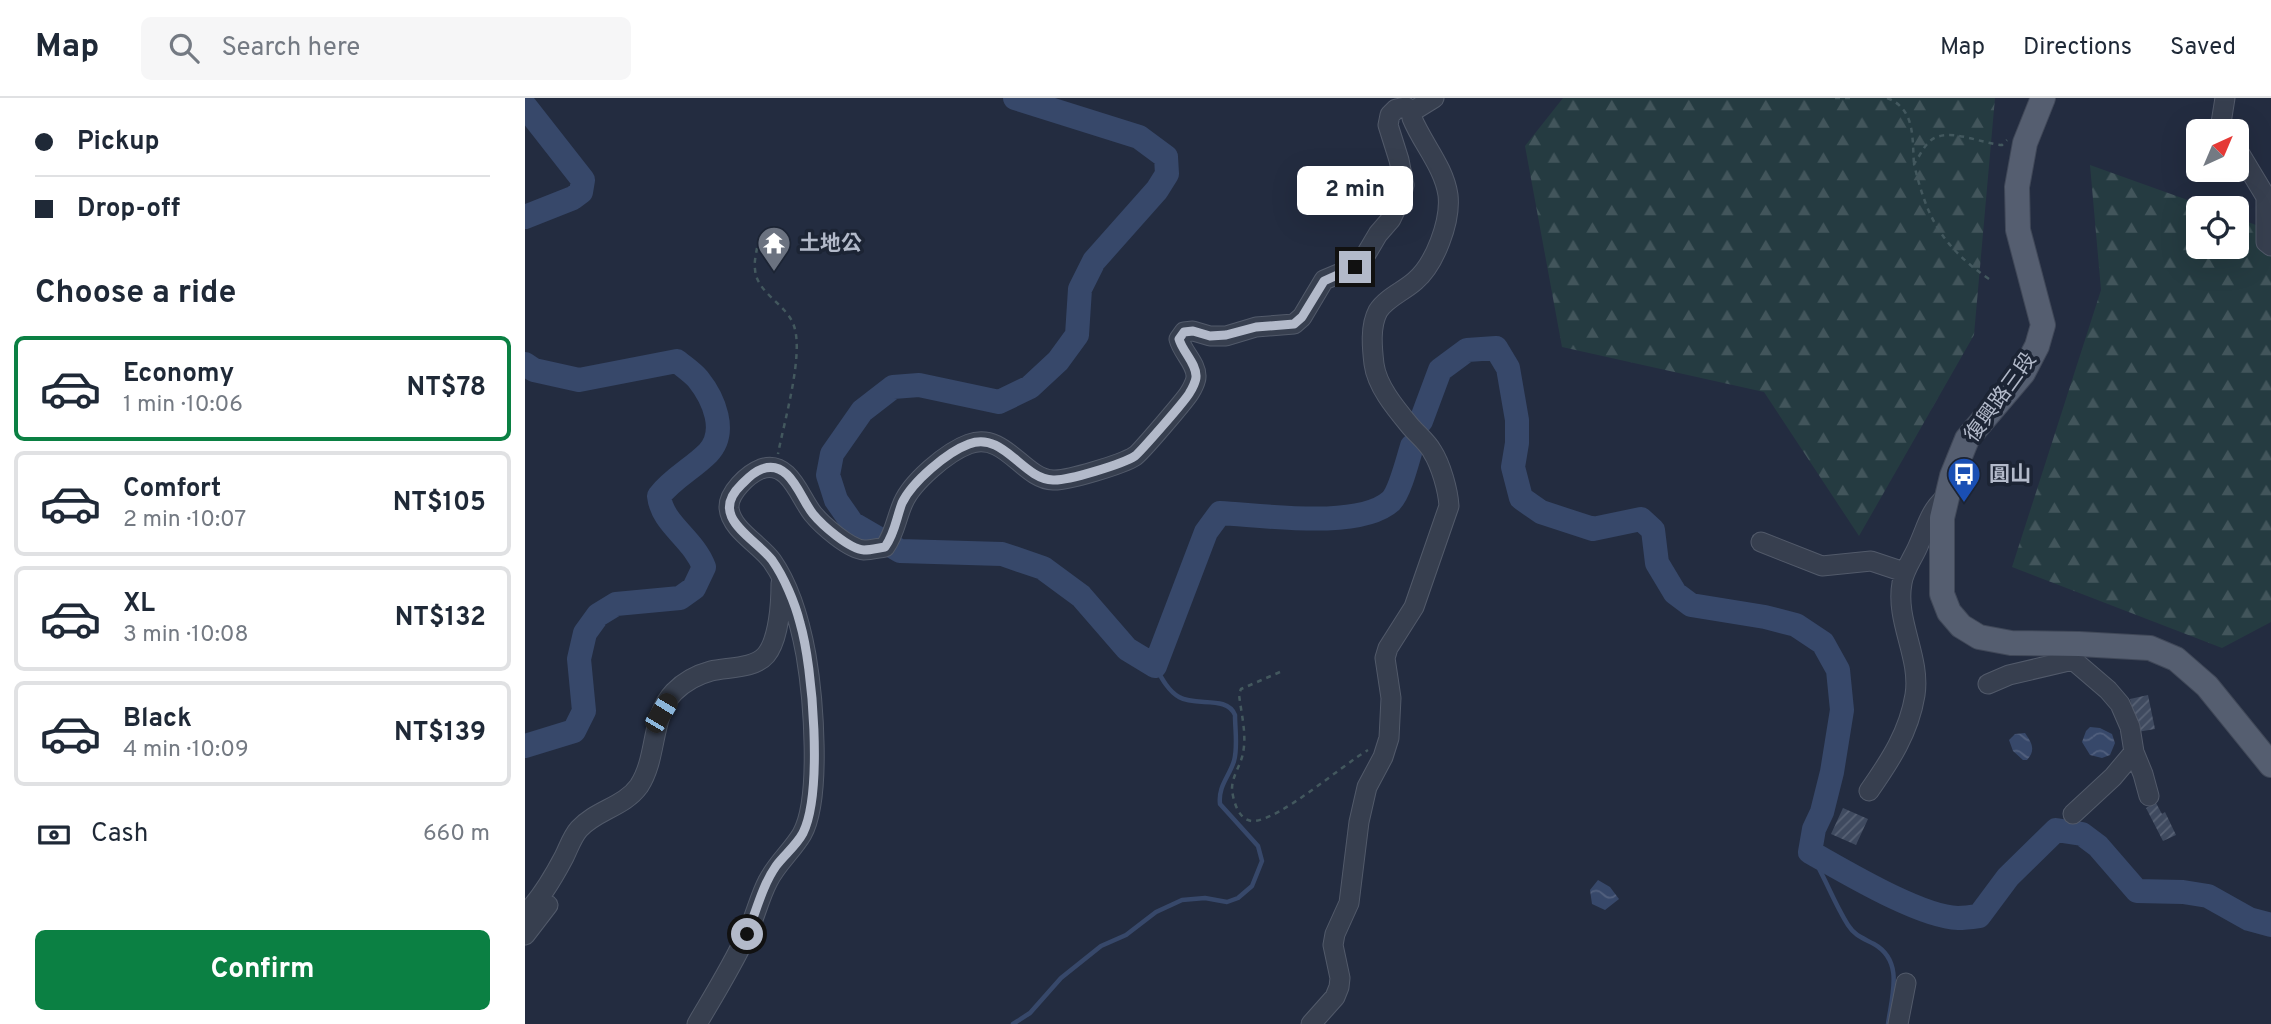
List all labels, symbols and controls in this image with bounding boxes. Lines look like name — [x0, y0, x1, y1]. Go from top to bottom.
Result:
search box — [141, 17, 631, 80]
text: Map — [35, 27, 99, 69]
icon: search — [165, 29, 203, 67]
text: Search here — [221, 32, 360, 65]
text: Map — [1940, 33, 1985, 63]
text: Directions — [2023, 33, 2132, 63]
text: Saved — [2170, 33, 2236, 63]
north arrow — [2186, 119, 2249, 182]
map controls — [2186, 119, 2249, 259]
text: Pickup — [77, 126, 160, 159]
callout: 2 min — [1297, 166, 1413, 214]
text: 2 min — [1325, 176, 1385, 205]
text: Drop-off — [77, 193, 180, 226]
button: locate — [2186, 196, 2249, 259]
temple icon: 土地公 — [755, 224, 793, 273]
place label: 土地公 — [799, 231, 862, 258]
route end — [1339, 251, 1371, 283]
text: Choose a ride — [35, 274, 236, 314]
street label: 復興路三段 — [1959, 347, 2043, 448]
icon: car — [39, 357, 102, 420]
text: Economy — [123, 358, 234, 391]
text: NT$78 — [407, 372, 486, 405]
text: 1 min · 10:06 — [123, 391, 243, 420]
bus stop icon: 圓山 — [1945, 455, 1983, 504]
place label: 圓山 — [1989, 462, 2031, 489]
icon: car — [39, 472, 102, 535]
text: Comfort — [123, 473, 221, 506]
text: NT$105 — [393, 487, 486, 520]
text: 2 min · 10:07 — [123, 506, 246, 535]
icon: car — [39, 587, 102, 650]
text: XL — [123, 588, 155, 621]
text: NT$132 — [395, 602, 486, 635]
text: 3 min · 10:08 — [123, 621, 249, 650]
car — [642, 690, 681, 736]
icon: car — [39, 702, 102, 765]
text: Black — [123, 703, 192, 736]
text: NT$139 — [394, 717, 486, 750]
text: 4 min · 10:09 — [123, 736, 249, 765]
icon: cash — [35, 816, 73, 854]
text: Cash — [91, 818, 148, 851]
text: 660 m — [423, 820, 490, 849]
route start — [731, 918, 763, 950]
button: Confirm — [35, 930, 490, 1010]

